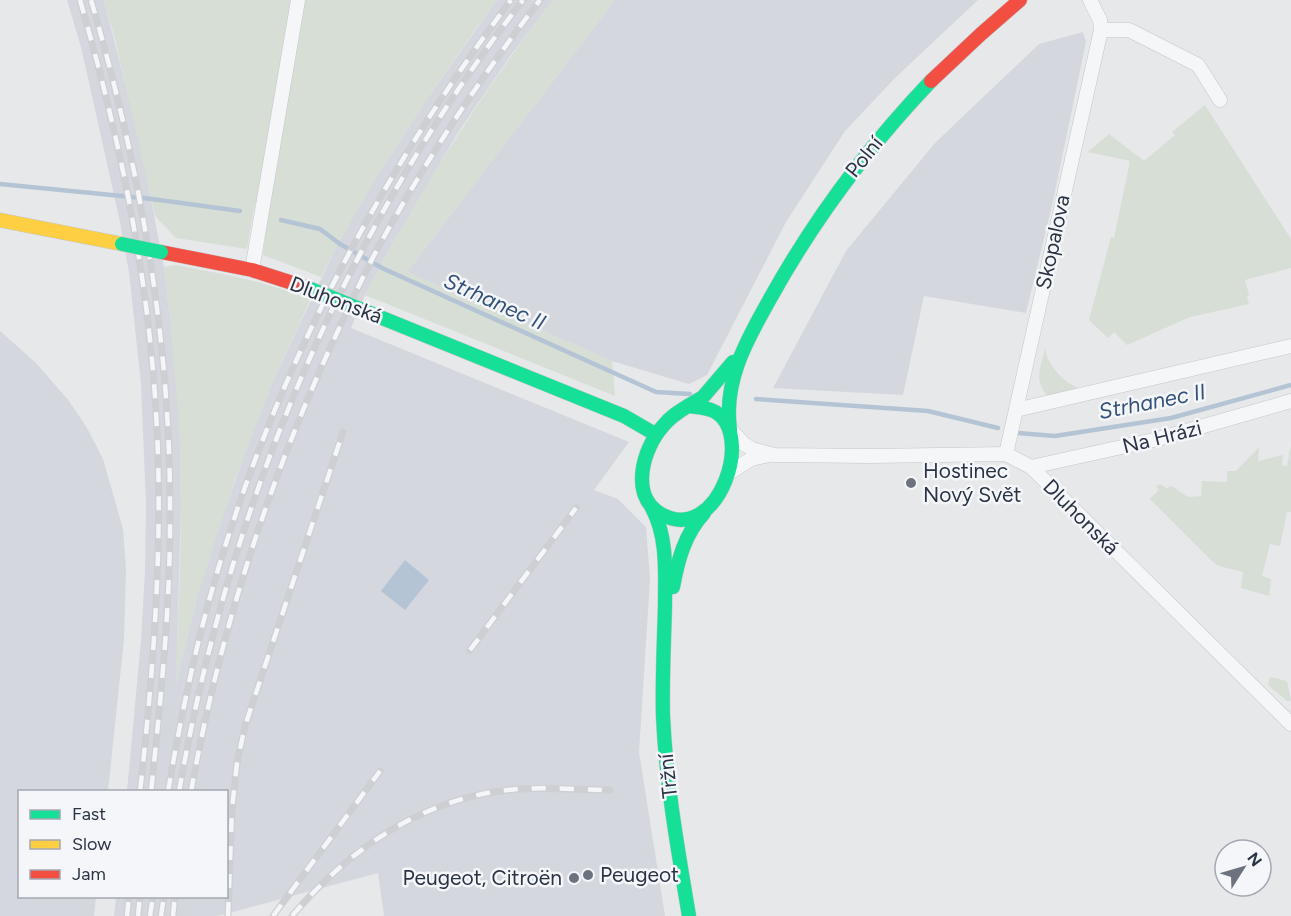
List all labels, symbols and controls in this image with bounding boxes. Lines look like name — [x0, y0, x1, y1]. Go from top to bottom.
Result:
street label: Polní — [840, 130, 888, 182]
street label: Skopalova — [1030, 192, 1075, 291]
water label: Strhanec II — [440, 267, 550, 336]
street label: Dluhonská — [286, 271, 386, 329]
water label: Strhanec II — [1096, 378, 1208, 425]
street label: Na Hrázi — [1120, 415, 1204, 458]
place label: Hostinec Nový Svět — [923, 458, 1022, 507]
street label: Dluhonská — [1038, 474, 1124, 560]
marker: Hostinec Nový Svět — [904, 476, 918, 490]
street label: Tržní — [653, 751, 682, 800]
legend — [18, 790, 228, 898]
text: Fast — [72, 803, 106, 825]
text: Slow — [72, 833, 111, 855]
north arrow — [1213, 838, 1273, 898]
text: N — [1243, 849, 1266, 870]
place label: Peugeot — [600, 862, 679, 887]
text: Jam — [72, 863, 106, 885]
place label: Peugeot, Citroën — [403, 865, 562, 890]
marker: Peugeot — [581, 868, 595, 882]
marker: Peugeot, Citroën — [567, 871, 581, 885]

